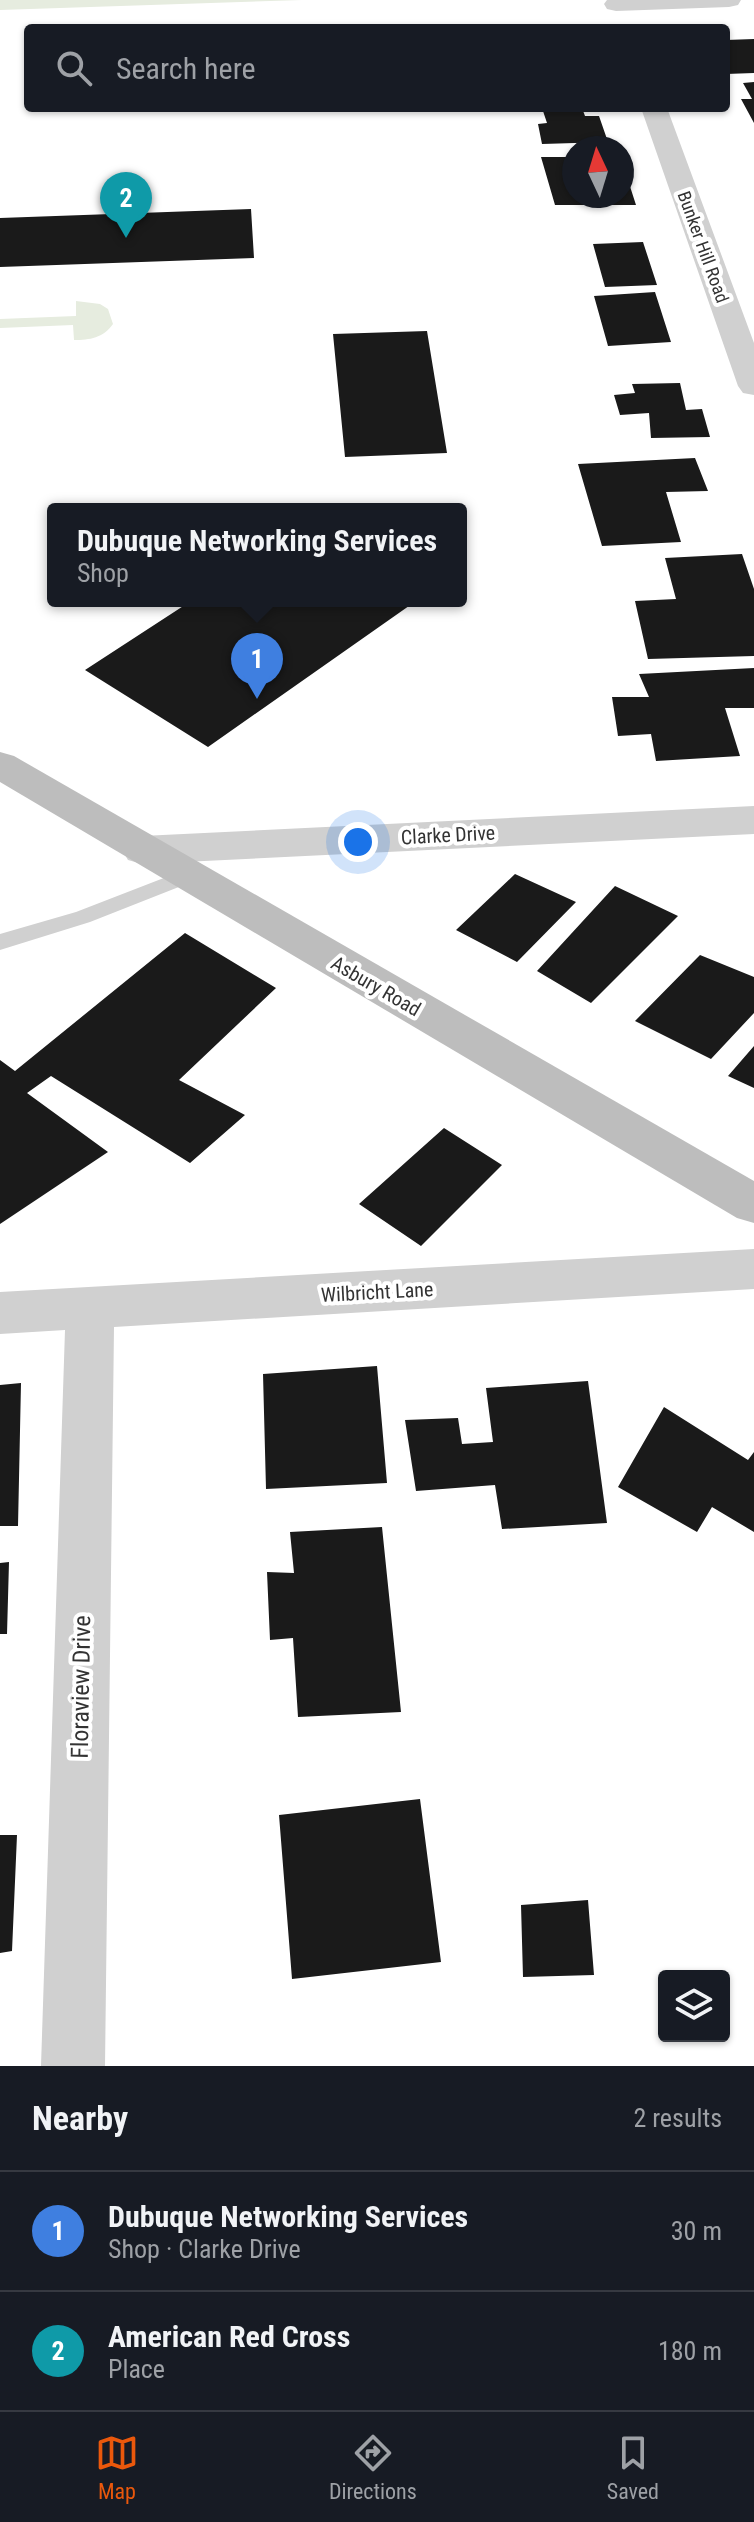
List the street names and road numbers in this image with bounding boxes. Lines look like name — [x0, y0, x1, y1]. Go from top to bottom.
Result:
street label: Bunker Hill Road — [674, 188, 733, 305]
street label: Clarke Drive — [400, 821, 496, 849]
street label: Asbury Road — [327, 951, 425, 1021]
street label: Wilbricht Lane — [320, 1277, 434, 1307]
street label: Floraview Drive — [66, 1615, 96, 1759]

